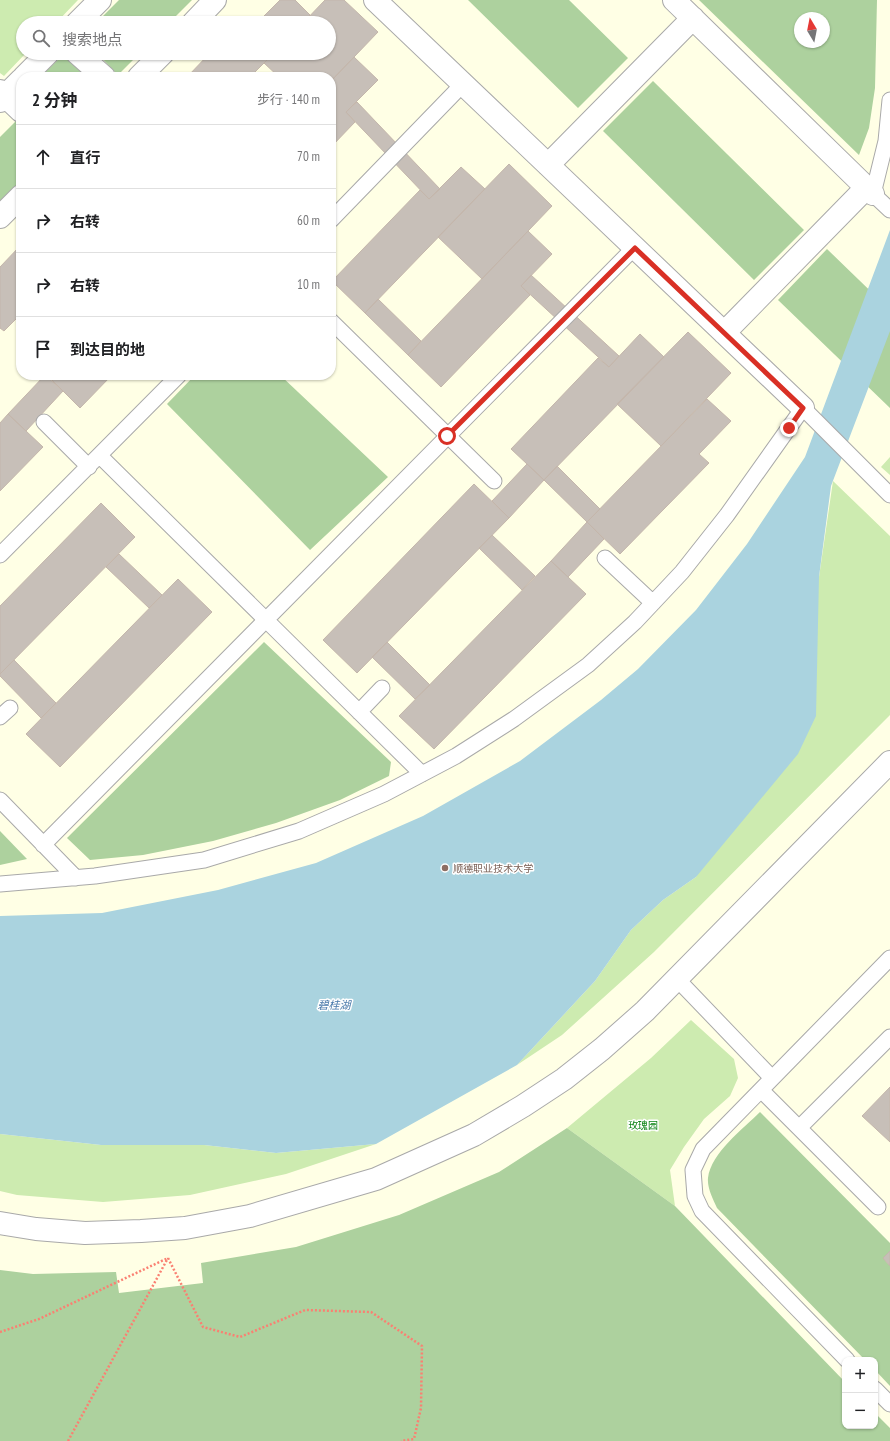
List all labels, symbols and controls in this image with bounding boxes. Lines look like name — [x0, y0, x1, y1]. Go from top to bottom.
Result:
north arrow — [794, 12, 830, 48]
search box — [16, 16, 336, 60]
icon: search — [30, 27, 52, 49]
text: 搜索地点 — [62, 30, 122, 49]
text: 2 分钟 — [32, 89, 78, 111]
text: 步行 · 140 m — [257, 91, 320, 108]
icon: ahead — [32, 146, 54, 168]
text: 直行 — [70, 148, 100, 167]
text: 70 m — [297, 148, 320, 165]
icon: right — [32, 210, 54, 232]
text: 右转 — [70, 212, 100, 231]
text: 60 m — [297, 212, 320, 229]
icon: right — [32, 274, 54, 296]
text: 右转 — [70, 276, 100, 295]
text: 10 m — [297, 276, 320, 293]
icon: arrive — [32, 338, 54, 360]
text: 到达目的地 — [70, 340, 145, 359]
route end — [780, 419, 798, 437]
route start — [438, 427, 456, 445]
place label: 顺德职业技术大学 — [453, 862, 533, 875]
marker: 顺德职业技术大学 — [440, 863, 450, 873]
water label: 碧桂湖 — [318, 998, 352, 1012]
park label: 玫瑰园 — [628, 1119, 658, 1132]
map controls — [842, 1357, 878, 1429]
button: + — [842, 1357, 878, 1393]
button: − — [842, 1393, 878, 1429]

